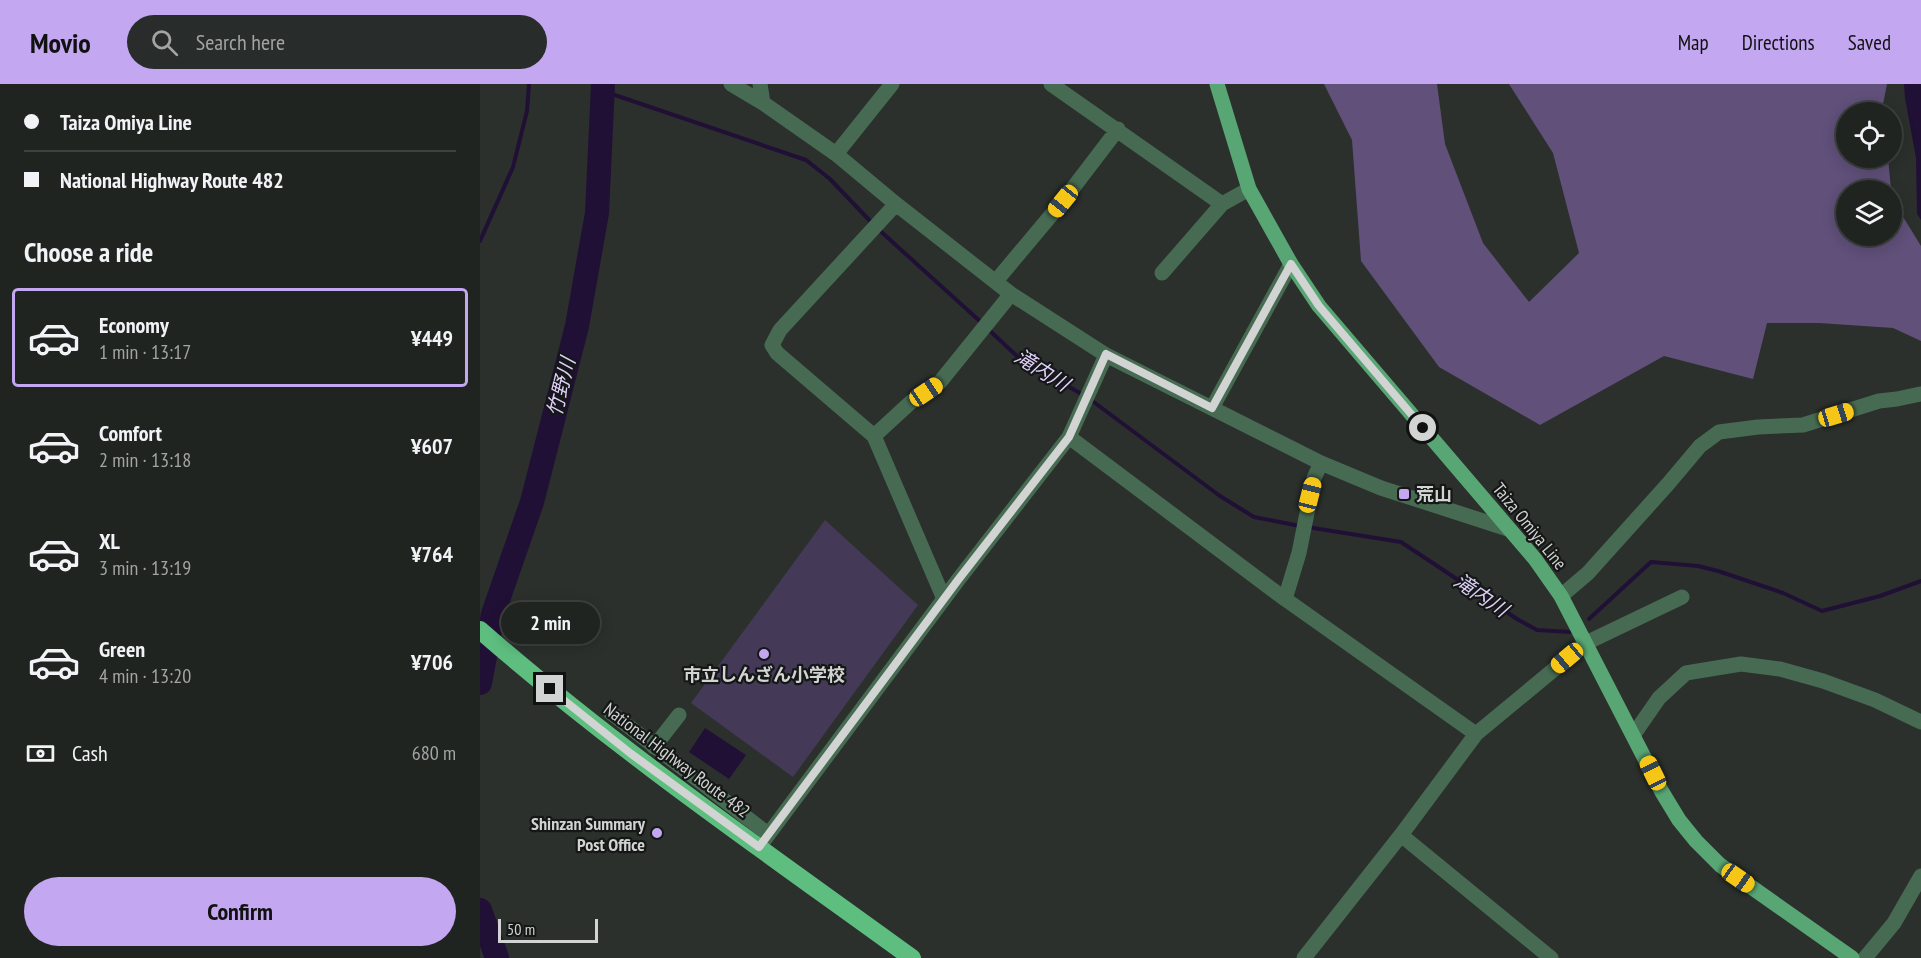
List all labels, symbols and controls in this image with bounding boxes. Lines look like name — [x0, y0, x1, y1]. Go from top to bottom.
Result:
search box — [127, 15, 547, 69]
text: Movio — [30, 24, 91, 61]
icon: search — [148, 26, 181, 59]
text: Search here — [196, 28, 285, 56]
text: Map — [1678, 29, 1709, 56]
text: Directions — [1742, 29, 1815, 56]
text: Saved — [1848, 29, 1891, 56]
map controls — [1836, 102, 1902, 246]
button: locate — [1836, 102, 1902, 168]
text: Taiza Omiya Line — [60, 108, 192, 136]
text: National Highway Route 482 — [60, 166, 284, 194]
button: layers — [1836, 180, 1902, 246]
car — [1045, 181, 1081, 221]
text: Choose a ride — [24, 235, 153, 269]
icon: car — [27, 311, 81, 365]
text: Economy — [99, 311, 169, 339]
text: ¥449 — [411, 324, 453, 352]
text: 1 min · 13:17 — [99, 339, 191, 365]
water label: 滝内川 — [1010, 343, 1076, 398]
water label: 竹野川 — [541, 353, 581, 419]
car — [906, 374, 946, 410]
car — [1816, 401, 1856, 429]
route start — [1409, 414, 1436, 441]
icon: car — [27, 419, 81, 473]
text: Comfort — [99, 419, 162, 447]
text: ¥607 — [411, 432, 453, 460]
text: 2 min · 13:18 — [99, 447, 191, 473]
car — [1297, 475, 1323, 515]
street label: Taiza Omiya Line — [1488, 478, 1572, 574]
place label: 荒山 — [1416, 483, 1452, 506]
marker: 荒山 — [1397, 487, 1411, 501]
icon: car — [27, 527, 81, 581]
text: XL — [99, 527, 120, 555]
text: ¥764 — [411, 540, 453, 568]
text: 3 min · 13:19 — [99, 555, 191, 581]
water label: 滝内川 — [1449, 567, 1515, 624]
callout: 2 min — [500, 602, 599, 644]
text: 2 min — [530, 610, 571, 636]
icon: car — [27, 635, 81, 689]
text: Green — [99, 635, 145, 663]
car — [1547, 640, 1587, 676]
marker: 市立しんざん小学校 — [757, 647, 771, 661]
text: ¥706 — [411, 648, 453, 676]
text: 4 min · 13:20 — [99, 663, 191, 689]
place label: 市立しんざん小学校 — [683, 663, 845, 686]
route end — [536, 675, 563, 702]
street label: National Highway Route 482 — [599, 697, 755, 823]
icon: cash — [24, 737, 57, 770]
text: Cash — [72, 739, 108, 767]
text: 680 m — [412, 740, 456, 766]
car — [1637, 753, 1669, 793]
place label: Shinzan Summary Post Office — [531, 812, 646, 856]
marker: Shinzan Summary Post Office — [650, 826, 664, 840]
car — [1718, 860, 1758, 896]
button: Confirm — [24, 877, 456, 946]
scale bar — [498, 916, 598, 944]
text: 50 m — [507, 919, 535, 939]

